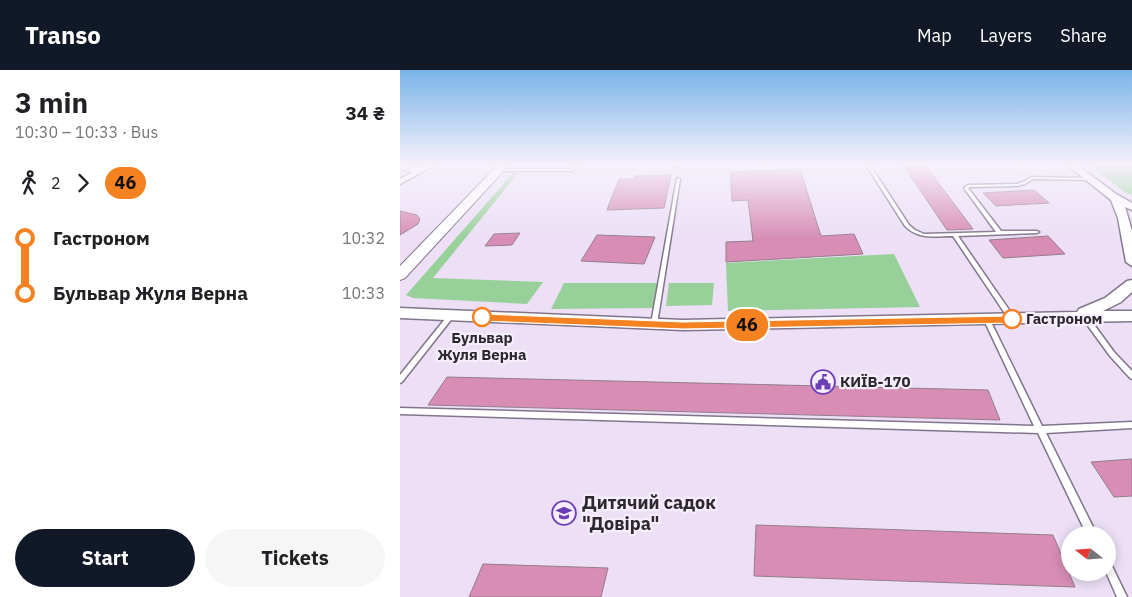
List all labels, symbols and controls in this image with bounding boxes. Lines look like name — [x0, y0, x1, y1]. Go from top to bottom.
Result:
text: Transo — [25, 19, 101, 51]
text: Map — [917, 24, 952, 47]
text: Layers — [980, 24, 1032, 47]
text: Share — [1060, 24, 1107, 47]
text: 3 min — [15, 84, 88, 121]
text: 34 ₴ — [345, 101, 385, 125]
text: 10:30 – 10:33 · Bus — [15, 122, 158, 142]
icon: walk — [15, 169, 43, 197]
icon: forward — [69, 169, 97, 197]
text: 46 — [115, 171, 136, 194]
text: 2 — [51, 173, 61, 193]
text: Гастроном — [53, 226, 150, 250]
text: 10:32 — [342, 228, 385, 248]
text: Бульвар Жуля Верна — [53, 281, 248, 305]
text: 10:33 — [342, 283, 385, 303]
marker: Бульвар Жуля Верна — [472, 307, 492, 327]
line badge: 46 — [724, 309, 770, 341]
marker: Гастроном — [1002, 309, 1022, 329]
place label: Гастроном — [1026, 309, 1103, 328]
text: 46 — [736, 313, 758, 336]
place label: Бульвар Жуля Верна — [437, 328, 527, 364]
public building icon: КИЇВ-170 — [810, 369, 836, 395]
place label: КИЇВ-170 — [840, 372, 911, 391]
place label: Дитячий садок "Довіра" — [582, 491, 716, 535]
school or university icon: Дитячий садок "Довіра" — [551, 500, 577, 526]
north arrow — [1061, 526, 1116, 581]
map controls — [1061, 526, 1116, 581]
button: Start — [15, 529, 195, 587]
button: Tickets — [205, 529, 385, 587]

